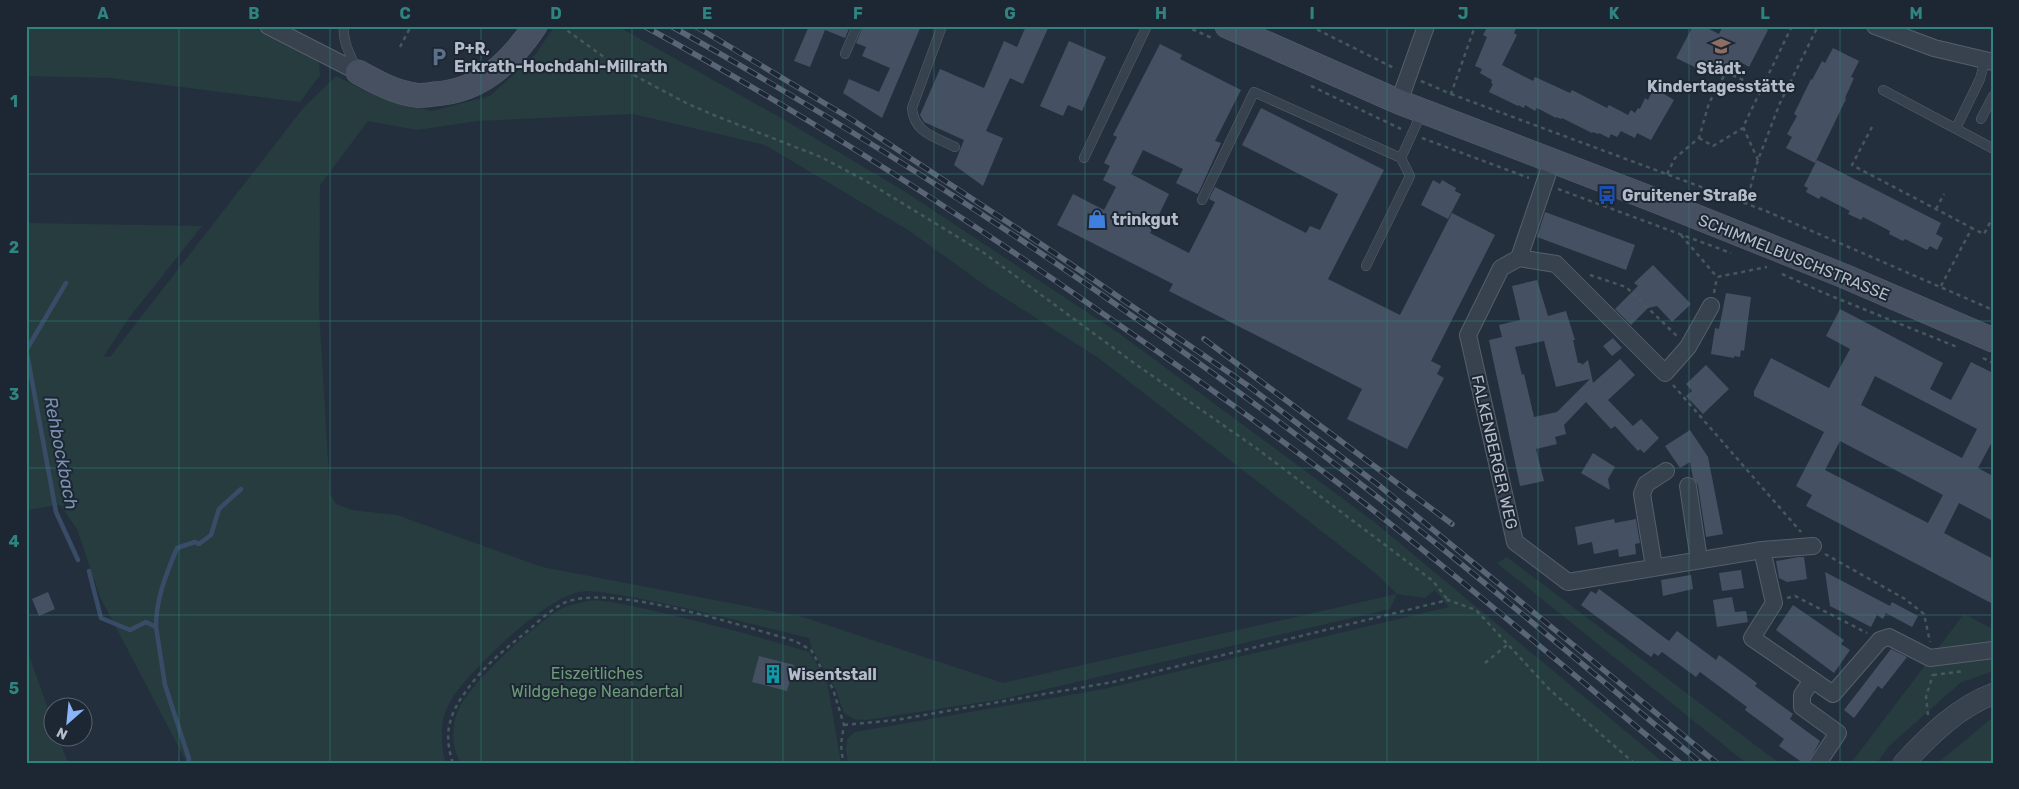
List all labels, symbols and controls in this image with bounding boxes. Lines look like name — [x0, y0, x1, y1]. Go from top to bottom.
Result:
text: A — [97, 4, 109, 23]
text: B — [248, 4, 260, 23]
text: C — [399, 4, 411, 23]
text: D — [550, 4, 562, 23]
text: E — [702, 4, 712, 23]
text: F — [853, 4, 863, 23]
text: G — [1004, 4, 1016, 23]
text: H — [1155, 4, 1167, 23]
text: I — [1309, 4, 1315, 23]
text: J — [1458, 4, 1468, 23]
text: K — [1609, 4, 1620, 23]
text: L — [1760, 4, 1770, 23]
text: M — [1909, 4, 1923, 23]
school or university icon: Städt. Kindertagesstätte — [1710, 35, 1732, 57]
place label: P+R, Erkrath-Hochdahl-Millrath — [454, 39, 668, 76]
parking icon: P+R, Erkrath-Hochdahl-Millrath — [428, 46, 450, 68]
place label: Städt. Kindertagesstätte — [1647, 59, 1795, 96]
text: 1 — [10, 92, 18, 111]
bus stop icon: Gruitener Straße — [1596, 184, 1618, 206]
place label: Gruitener Straße — [1622, 186, 1757, 205]
shop icon: trinkgut — [1086, 208, 1108, 230]
place label: trinkgut — [1112, 210, 1179, 229]
street label: SCHIMMELBUSCHSTRASSE — [1696, 210, 1892, 305]
text: 2 — [9, 238, 19, 257]
street label: FALKENBERGER WEG — [1468, 373, 1522, 531]
text: 3 — [9, 385, 19, 404]
water label: Rehbockbach — [39, 394, 83, 512]
text: 4 — [9, 532, 20, 551]
building icon: Wisentstall — [762, 663, 784, 685]
park label: Eiszeitliches Wildgehege Neandertal — [511, 664, 683, 701]
place label: Wisentstall — [788, 665, 877, 684]
text: 5 — [9, 679, 19, 698]
north arrow — [42, 696, 92, 746]
text: N — [54, 723, 71, 743]

